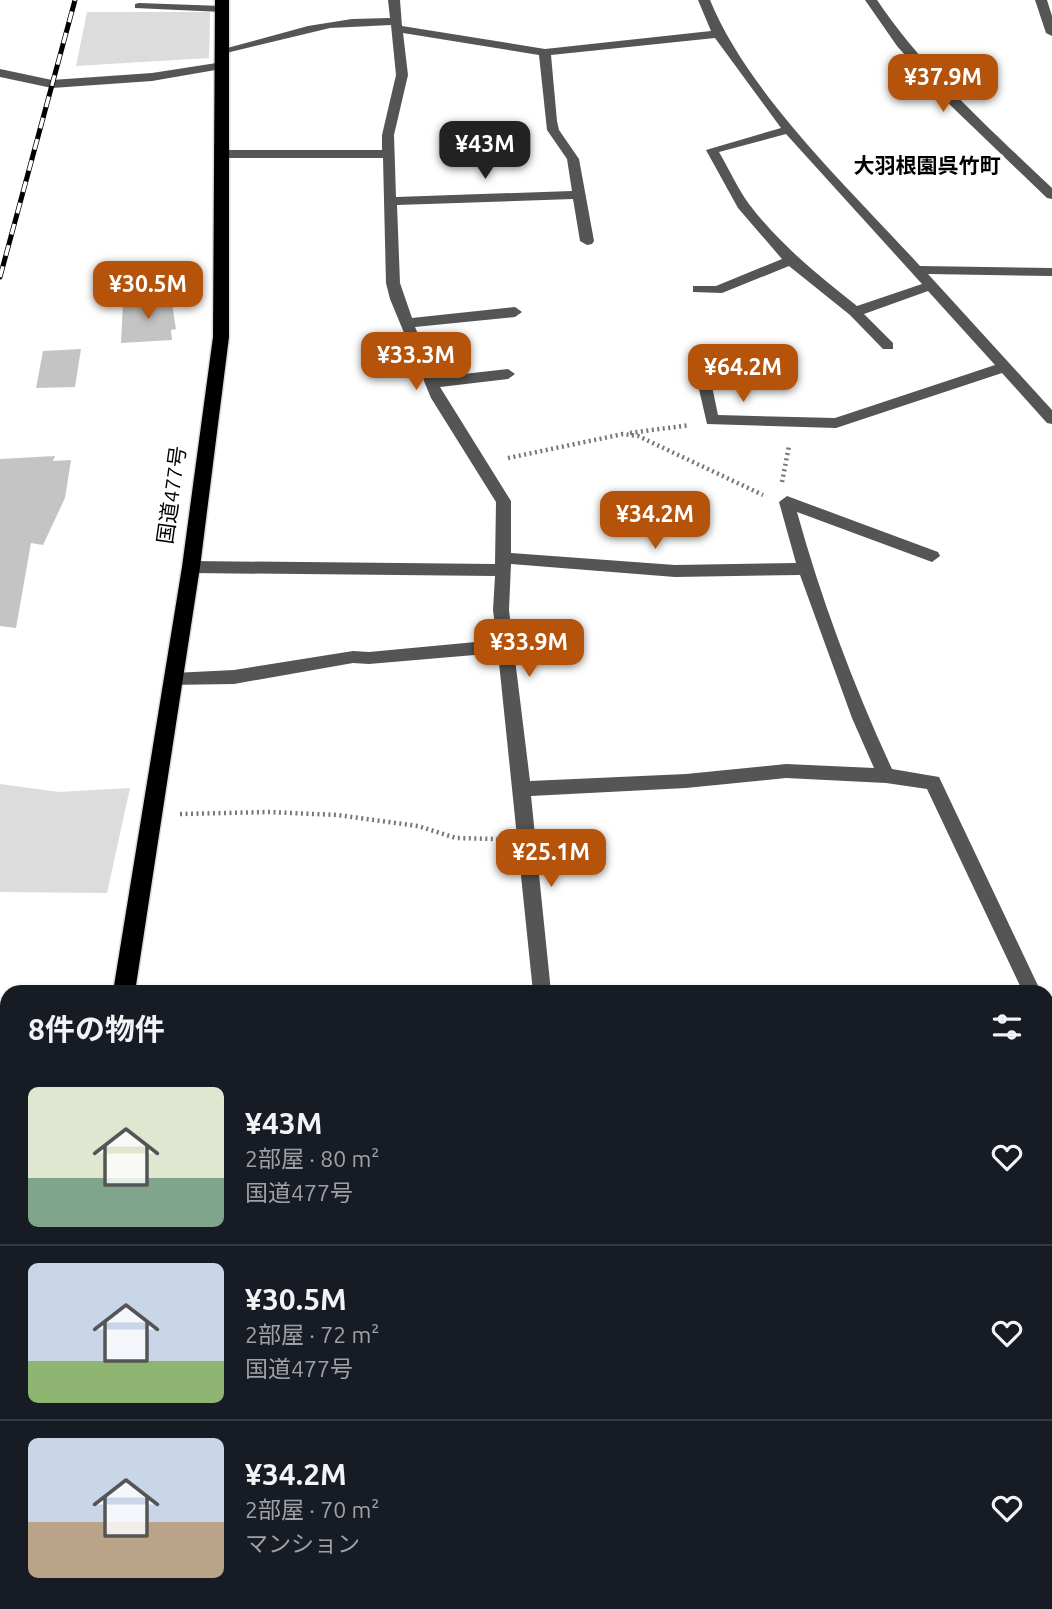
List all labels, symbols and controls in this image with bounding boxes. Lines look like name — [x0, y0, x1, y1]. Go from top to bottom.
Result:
pin: ¥37.9M — [886, 54, 1000, 114]
text: ¥37.9M — [904, 64, 982, 89]
pin: ¥43M — [444, 122, 526, 181]
text: ¥43M — [455, 131, 515, 156]
district label: 大羽根園呉竹町 — [854, 153, 1001, 177]
pin: ¥30.5M — [91, 262, 205, 321]
text: ¥30.5M — [109, 271, 187, 296]
pin: ¥33.3M — [359, 332, 473, 392]
text: ¥33.3M — [377, 342, 455, 367]
pin: ¥64.2M — [686, 344, 800, 404]
text: ¥64.2M — [704, 354, 782, 379]
street label: 国道477号 — [152, 444, 190, 545]
pin: ¥34.2M — [598, 491, 712, 551]
text: ¥34.2M — [616, 501, 694, 526]
pin: ¥33.9M — [472, 620, 586, 679]
text: ¥33.9M — [490, 629, 568, 654]
pin: ¥25.1M — [494, 830, 608, 889]
text: ¥25.1M — [512, 839, 590, 864]
icon: filters — [988, 1008, 1026, 1046]
text: 8件の物件 — [28, 1012, 165, 1046]
text: ¥43M — [245, 1106, 322, 1140]
icon: home — [84, 1115, 168, 1199]
icon: heart — [988, 1138, 1026, 1176]
text: 2部屋 · 80 m² — [245, 1146, 379, 1171]
text: 国道477号 — [245, 1180, 353, 1205]
text: ¥30.5M — [245, 1282, 347, 1316]
icon: home — [84, 1291, 168, 1375]
icon: heart — [988, 1314, 1026, 1352]
text: 2部屋 · 72 m² — [245, 1322, 379, 1347]
text: 国道477号 — [245, 1356, 353, 1381]
text: ¥34.2M — [245, 1457, 347, 1491]
icon: home — [84, 1466, 168, 1550]
icon: heart — [988, 1489, 1026, 1527]
text: 2部屋 · 70 m² — [245, 1497, 379, 1522]
text: マンション — [245, 1531, 360, 1556]

